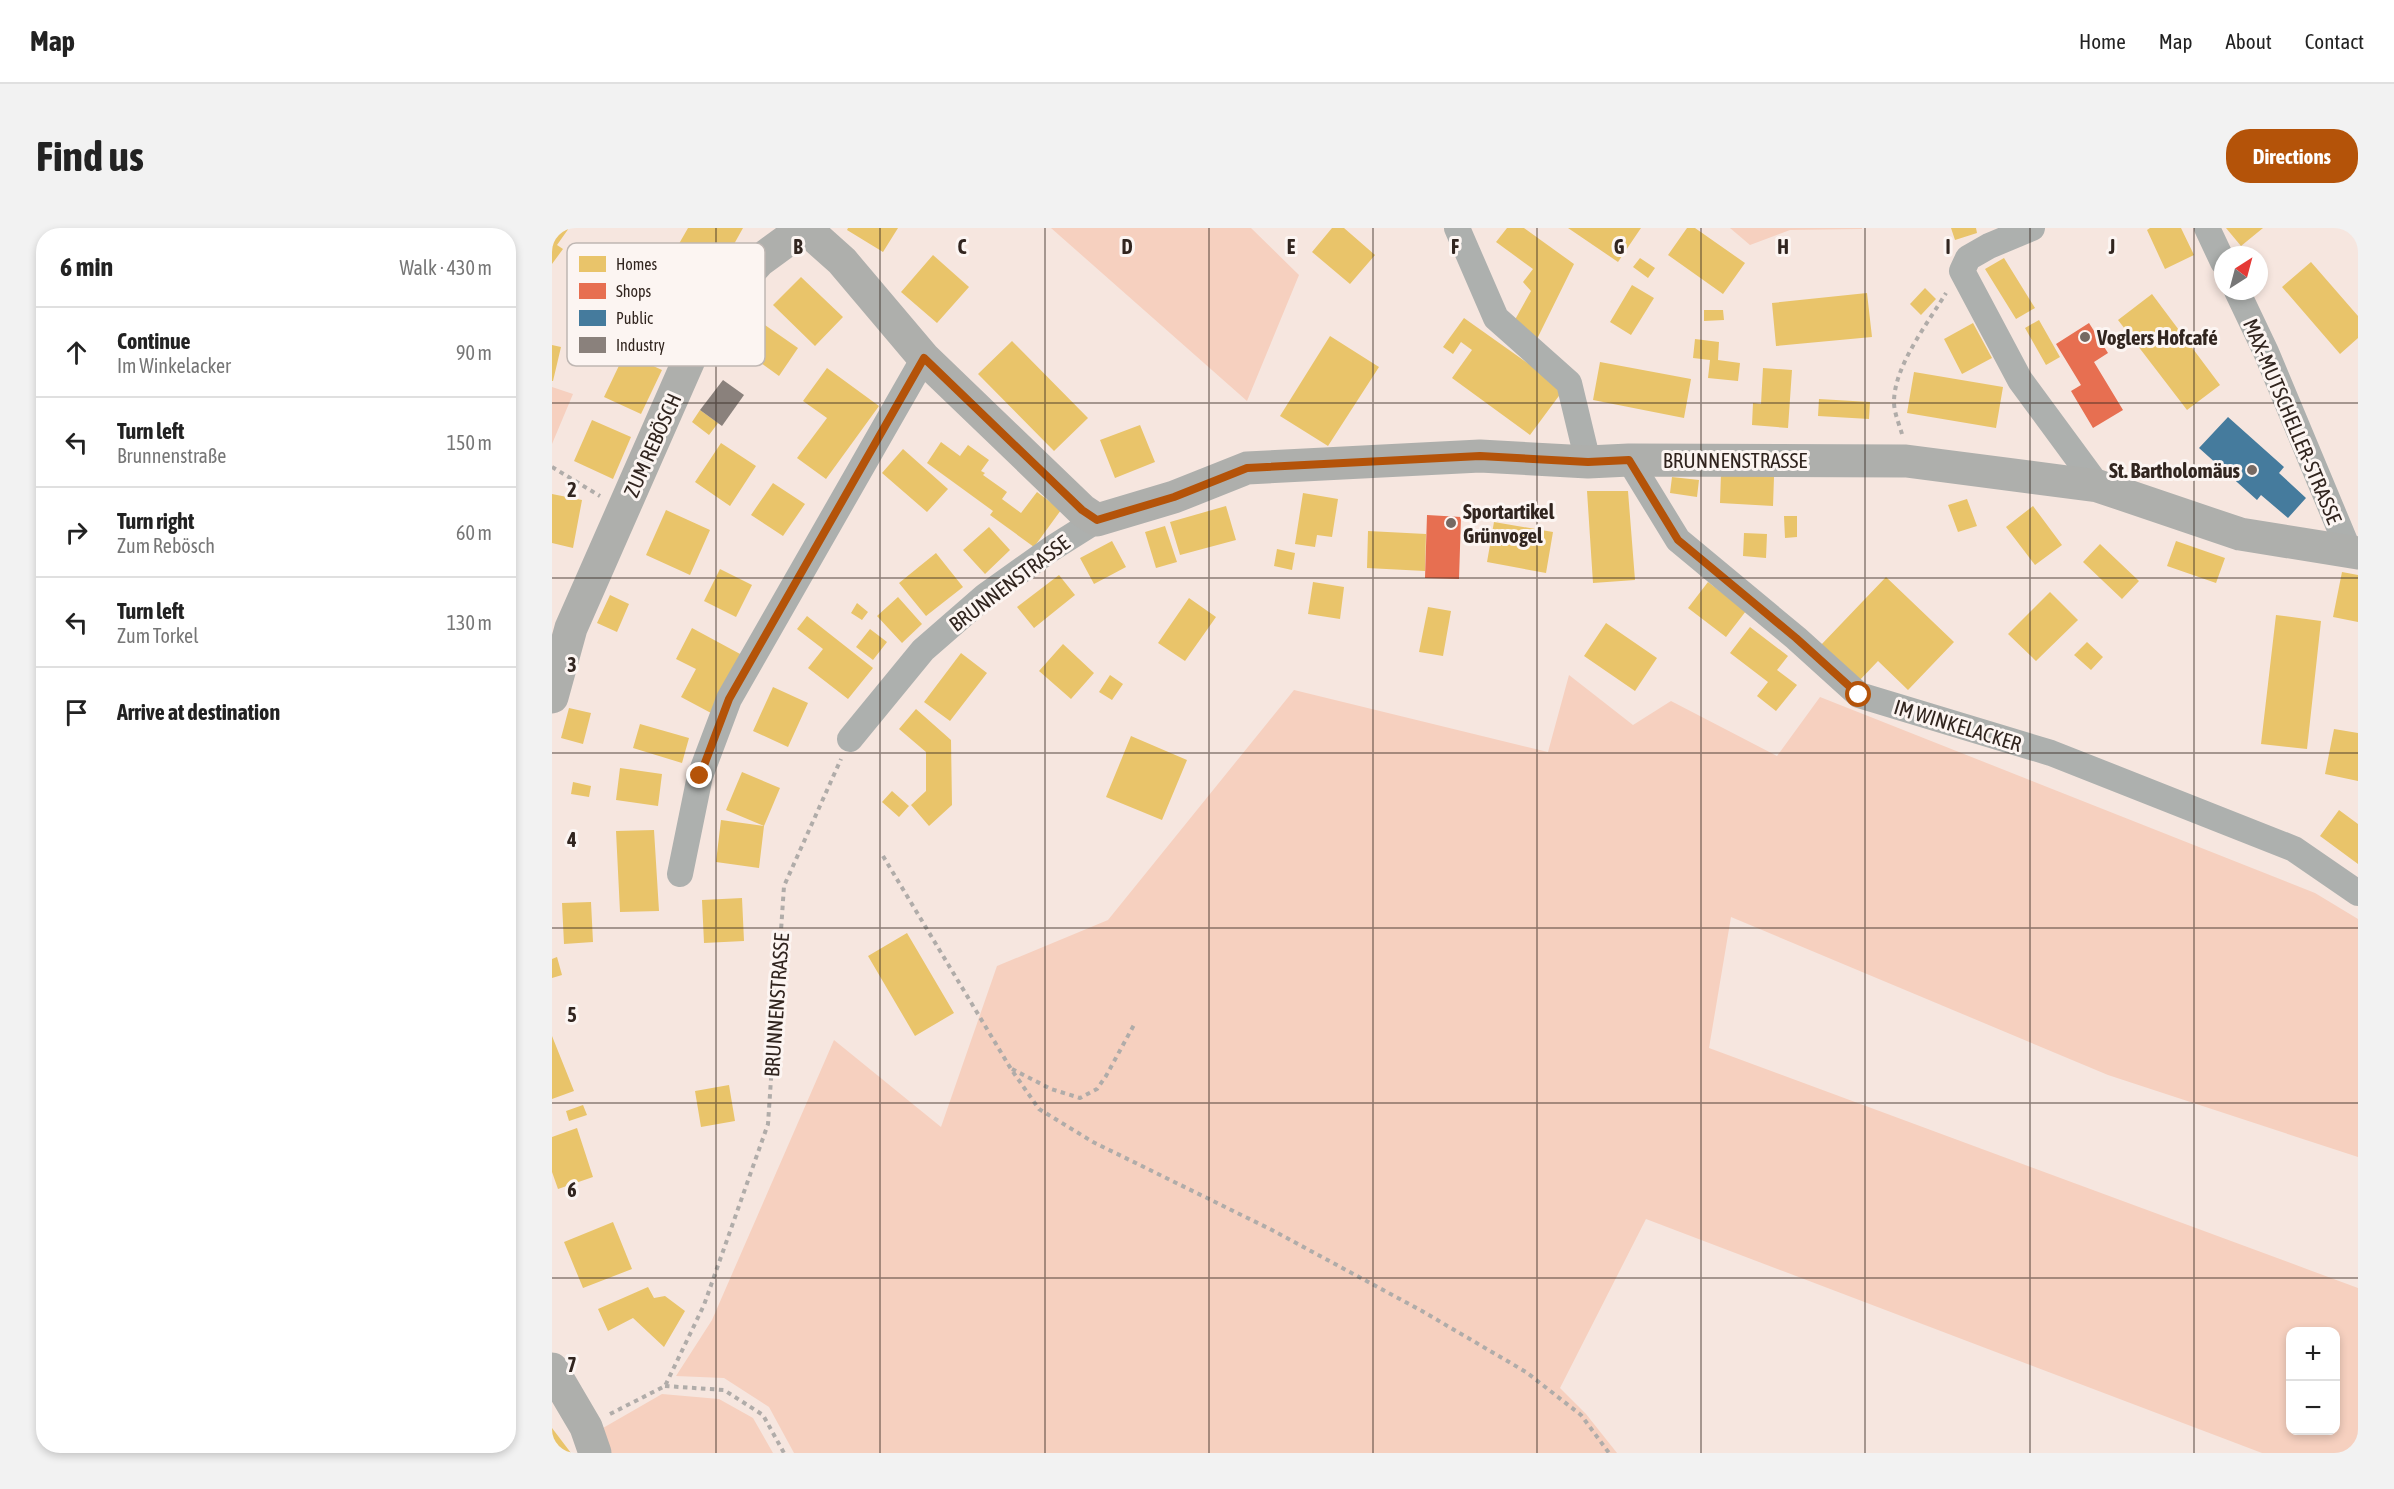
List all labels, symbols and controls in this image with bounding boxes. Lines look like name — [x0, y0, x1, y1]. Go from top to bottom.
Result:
text: Map — [30, 25, 75, 57]
text: Home — [2079, 29, 2126, 53]
text: Map — [2159, 29, 2193, 53]
text: About — [2226, 29, 2272, 53]
text: Contact — [2305, 29, 2364, 53]
button: Directions — [2226, 129, 2358, 183]
text: Find us — [36, 132, 144, 180]
text: B — [793, 235, 803, 258]
text: C — [958, 235, 967, 258]
text: D — [1121, 235, 1133, 258]
text: E — [1287, 235, 1296, 258]
text: F — [1451, 235, 1459, 258]
text: G — [1614, 235, 1625, 258]
text: H — [1777, 235, 1789, 258]
text: I — [1945, 235, 1951, 258]
text: J — [2108, 235, 2115, 258]
legend — [567, 243, 765, 366]
north arrow — [2214, 246, 2268, 300]
text: 6 min — [60, 252, 113, 282]
text: Homes — [616, 255, 658, 273]
text: Walk · 430 m — [400, 256, 492, 279]
text: Shops — [616, 282, 652, 301]
text: Public — [616, 309, 653, 327]
street label: MAX-MUTSCHELLER-STRASSE — [2239, 315, 2347, 527]
place label: Voglers Hofcafé — [2096, 325, 2218, 349]
text: Continue — [117, 328, 191, 354]
marker: Voglers Hofcafé — [2078, 330, 2092, 344]
icon: ahead — [60, 336, 93, 369]
text: Industry — [616, 336, 665, 355]
text: 90 m — [456, 341, 492, 364]
text: Im Winkelacker — [117, 354, 231, 377]
street label: ZUM REBÖSCH — [618, 389, 686, 501]
text: Turn left — [117, 418, 184, 444]
icon: left — [60, 426, 93, 459]
text: 150 m — [447, 431, 492, 454]
text: Brunnenstraße — [117, 444, 226, 467]
street label: BRUNNENSTRASSE — [1663, 448, 1807, 472]
place label: St. Bartholomäus — [2109, 458, 2241, 482]
marker: St. Bartholomäus — [2245, 463, 2259, 477]
text: 2 — [567, 478, 577, 501]
place label: Sportartikel Grünvogel — [1463, 499, 1555, 547]
text: Turn right — [117, 508, 194, 534]
icon: right — [60, 516, 93, 549]
marker: Sportartikel Grünvogel — [1444, 516, 1458, 530]
text: 60 m — [456, 521, 492, 544]
street label: BRUNNENSTRASSE — [944, 530, 1074, 636]
text: Zum Rebösch — [117, 534, 215, 557]
text: Turn left — [117, 598, 184, 624]
icon: left — [60, 606, 93, 639]
text: 130 m — [447, 611, 492, 634]
text: Zum Torkel — [117, 624, 198, 647]
text: 3 — [567, 653, 577, 676]
route start — [1845, 681, 1871, 707]
street label: IM WINKELACKER — [1891, 694, 2025, 756]
icon: arrive — [60, 696, 93, 729]
text: Arrive at destination — [117, 699, 280, 725]
route end — [686, 762, 712, 788]
text: 4 — [566, 828, 577, 851]
street label: BRUNNENSTRASSE — [759, 932, 793, 1078]
text: 5 — [567, 1003, 577, 1026]
text: 6 — [567, 1178, 577, 1201]
map controls — [2286, 1327, 2340, 1435]
button: + — [2286, 1327, 2340, 1381]
text: 7 — [567, 1353, 577, 1376]
button: − — [2286, 1381, 2340, 1435]

